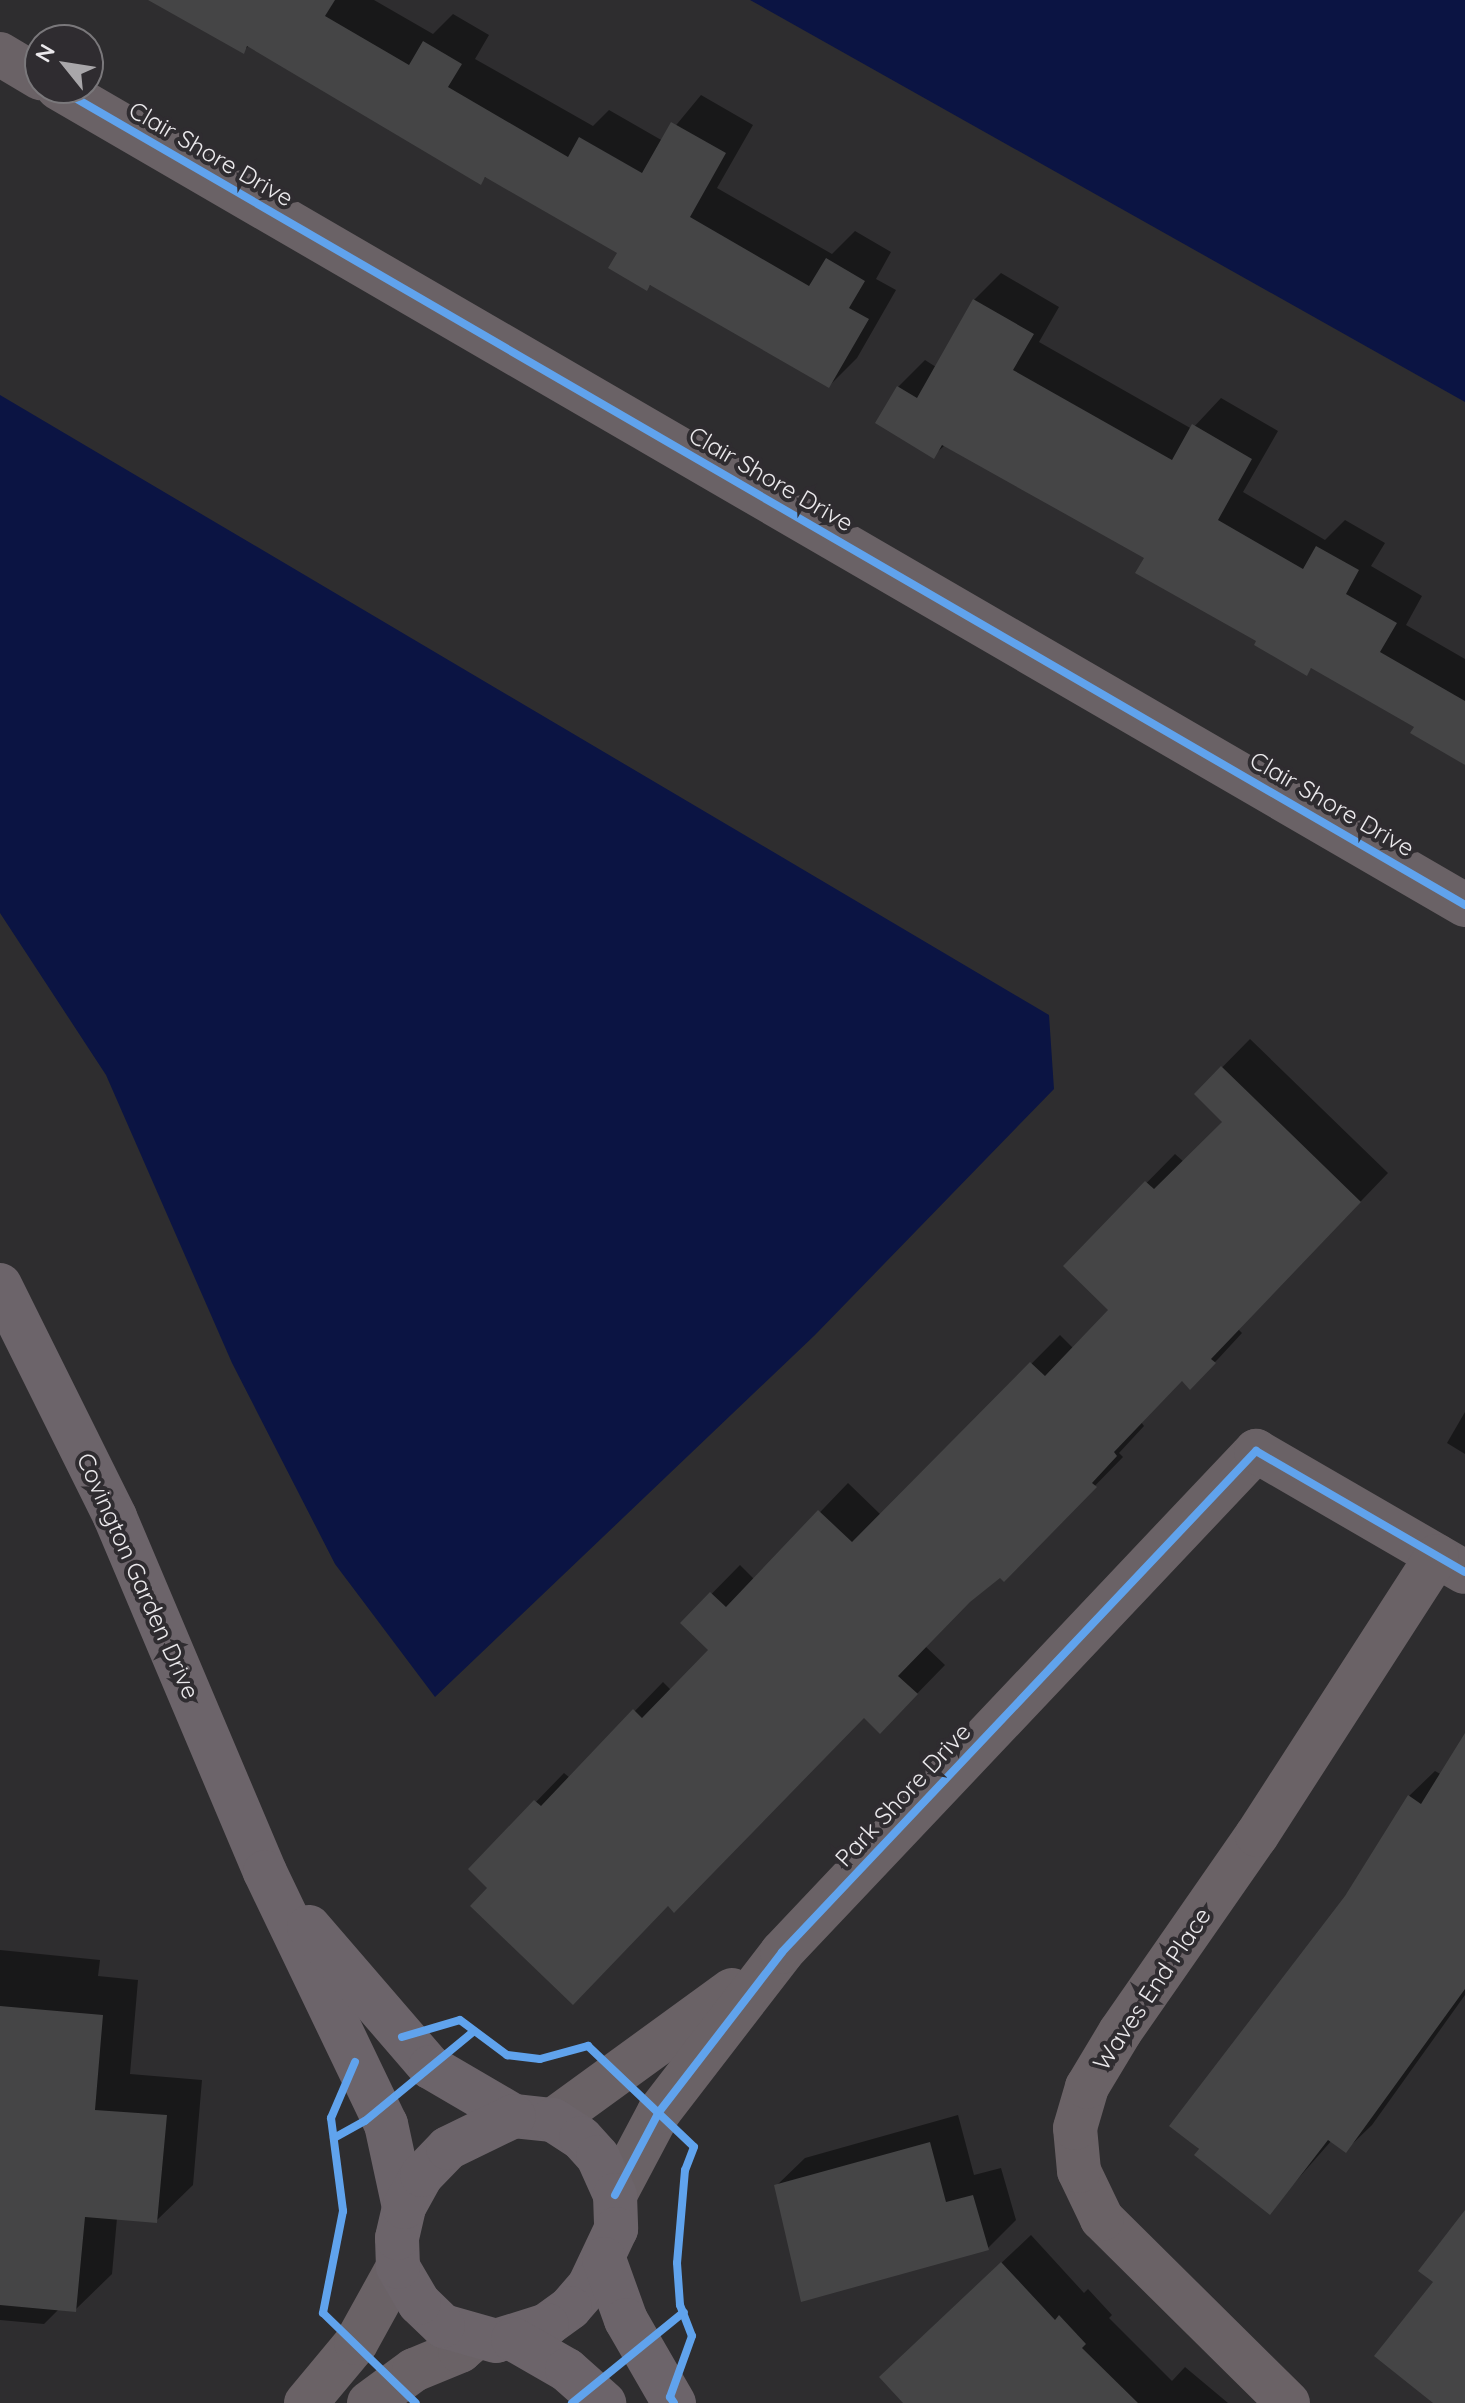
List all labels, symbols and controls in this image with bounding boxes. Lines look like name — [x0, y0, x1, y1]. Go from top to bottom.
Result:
north arrow — [24, 24, 104, 104]
text: N — [29, 39, 61, 67]
street label: Clair Shore Drive — [124, 95, 298, 213]
street label: Clair Shore Drive — [684, 420, 858, 538]
street label: Clair Shore Drive — [1245, 745, 1419, 863]
street label: Covington Garden Drive — [71, 1449, 205, 1703]
street label: Park Shore Drive — [829, 1717, 977, 1873]
street label: Waves End Place — [1087, 1902, 1217, 2076]

